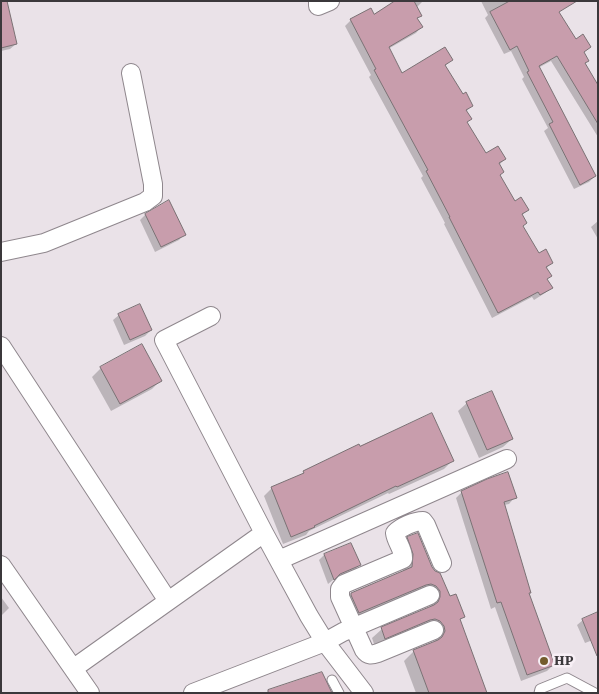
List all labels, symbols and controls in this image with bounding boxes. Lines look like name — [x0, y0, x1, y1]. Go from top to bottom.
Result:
place label: HP — [554, 653, 573, 669]
marker: HP — [538, 655, 550, 667]

